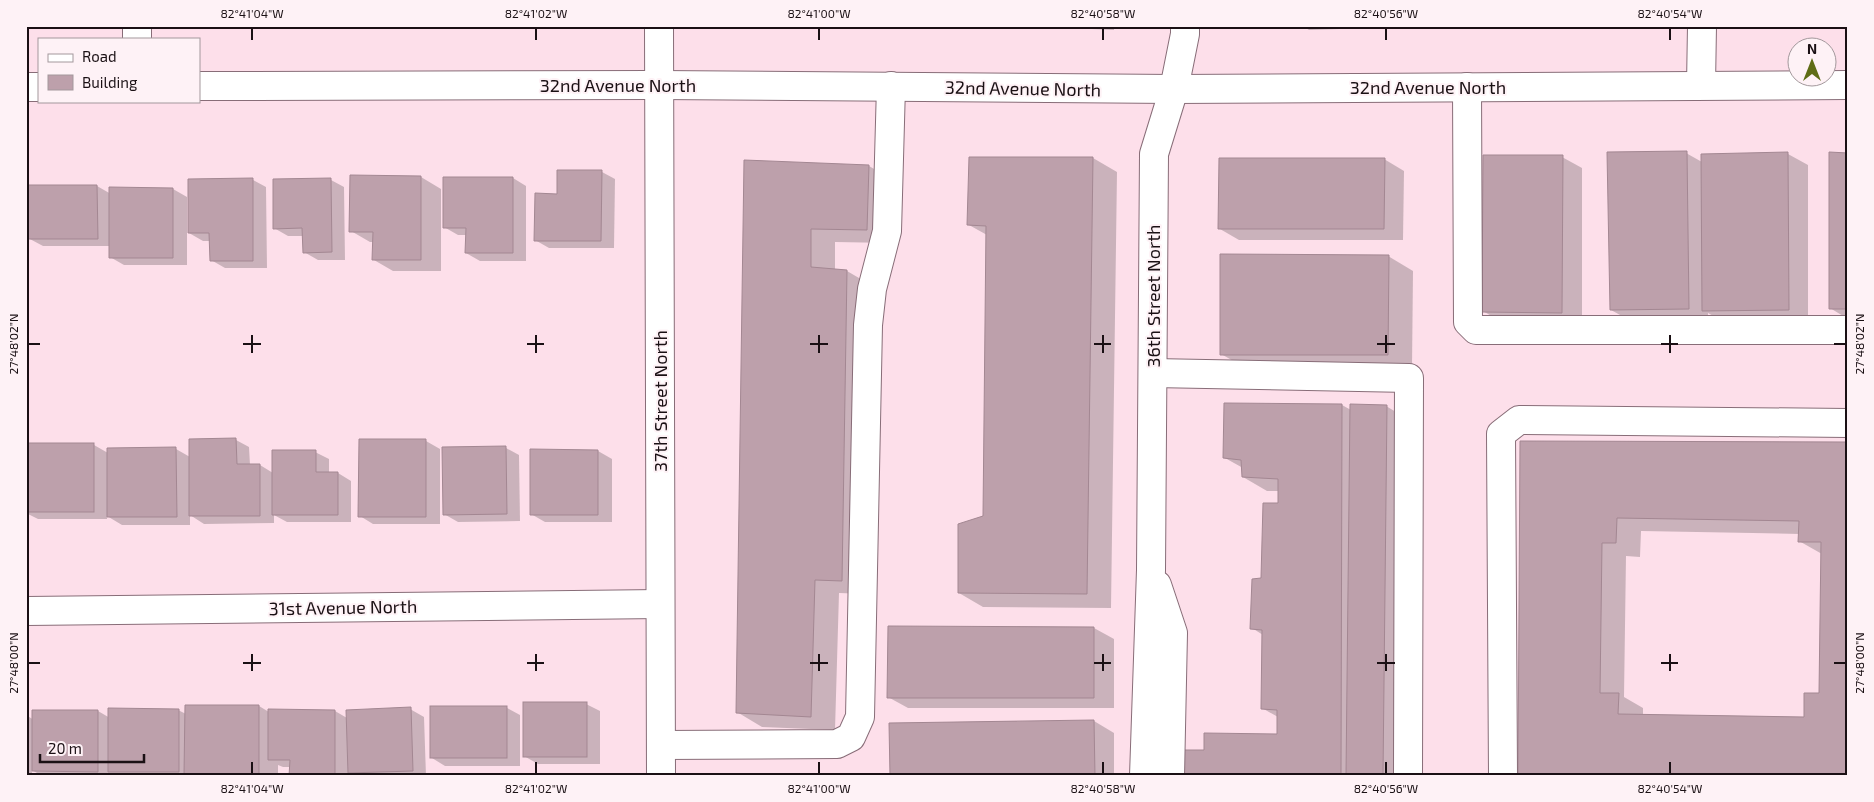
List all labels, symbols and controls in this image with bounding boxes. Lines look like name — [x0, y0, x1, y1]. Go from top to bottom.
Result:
text: 82°41'04"W — [220, 6, 284, 20]
text: 82°41'02"W — [505, 6, 567, 20]
text: 82°41'00"W — [787, 6, 851, 20]
text: 82°40'58"W — [1071, 6, 1135, 20]
text: 82°40'56"W — [1354, 6, 1418, 20]
text: 82°40'54"W — [1638, 6, 1702, 20]
legend — [38, 38, 200, 102]
north arrow — [1786, 38, 1836, 88]
text: N — [1807, 40, 1817, 57]
text: Road — [82, 47, 117, 65]
text: Building — [82, 73, 138, 91]
street label: 32nd Avenue North — [540, 74, 696, 96]
street label: 32nd Avenue North — [945, 76, 1101, 100]
street label: 32nd Avenue North — [1350, 76, 1506, 98]
street label: 36th Street North — [1142, 224, 1164, 368]
text: 27°48'02"N — [6, 313, 20, 375]
text: 27°48'02"N — [1852, 313, 1866, 375]
street label: 37th Street North — [649, 330, 671, 472]
street label: 31st Avenue North — [269, 595, 417, 619]
text: 27°48'00"N — [6, 632, 20, 694]
text: 27°48'00"N — [1852, 632, 1866, 694]
scale bar — [40, 732, 144, 764]
text: 20 m — [48, 739, 82, 757]
text: 82°41'04"W — [220, 781, 284, 795]
text: 82°41'02"W — [505, 781, 567, 795]
text: 82°41'00"W — [787, 781, 851, 795]
text: 82°40'58"W — [1071, 781, 1135, 795]
text: 82°40'56"W — [1354, 781, 1418, 795]
text: 82°40'54"W — [1638, 781, 1702, 795]

